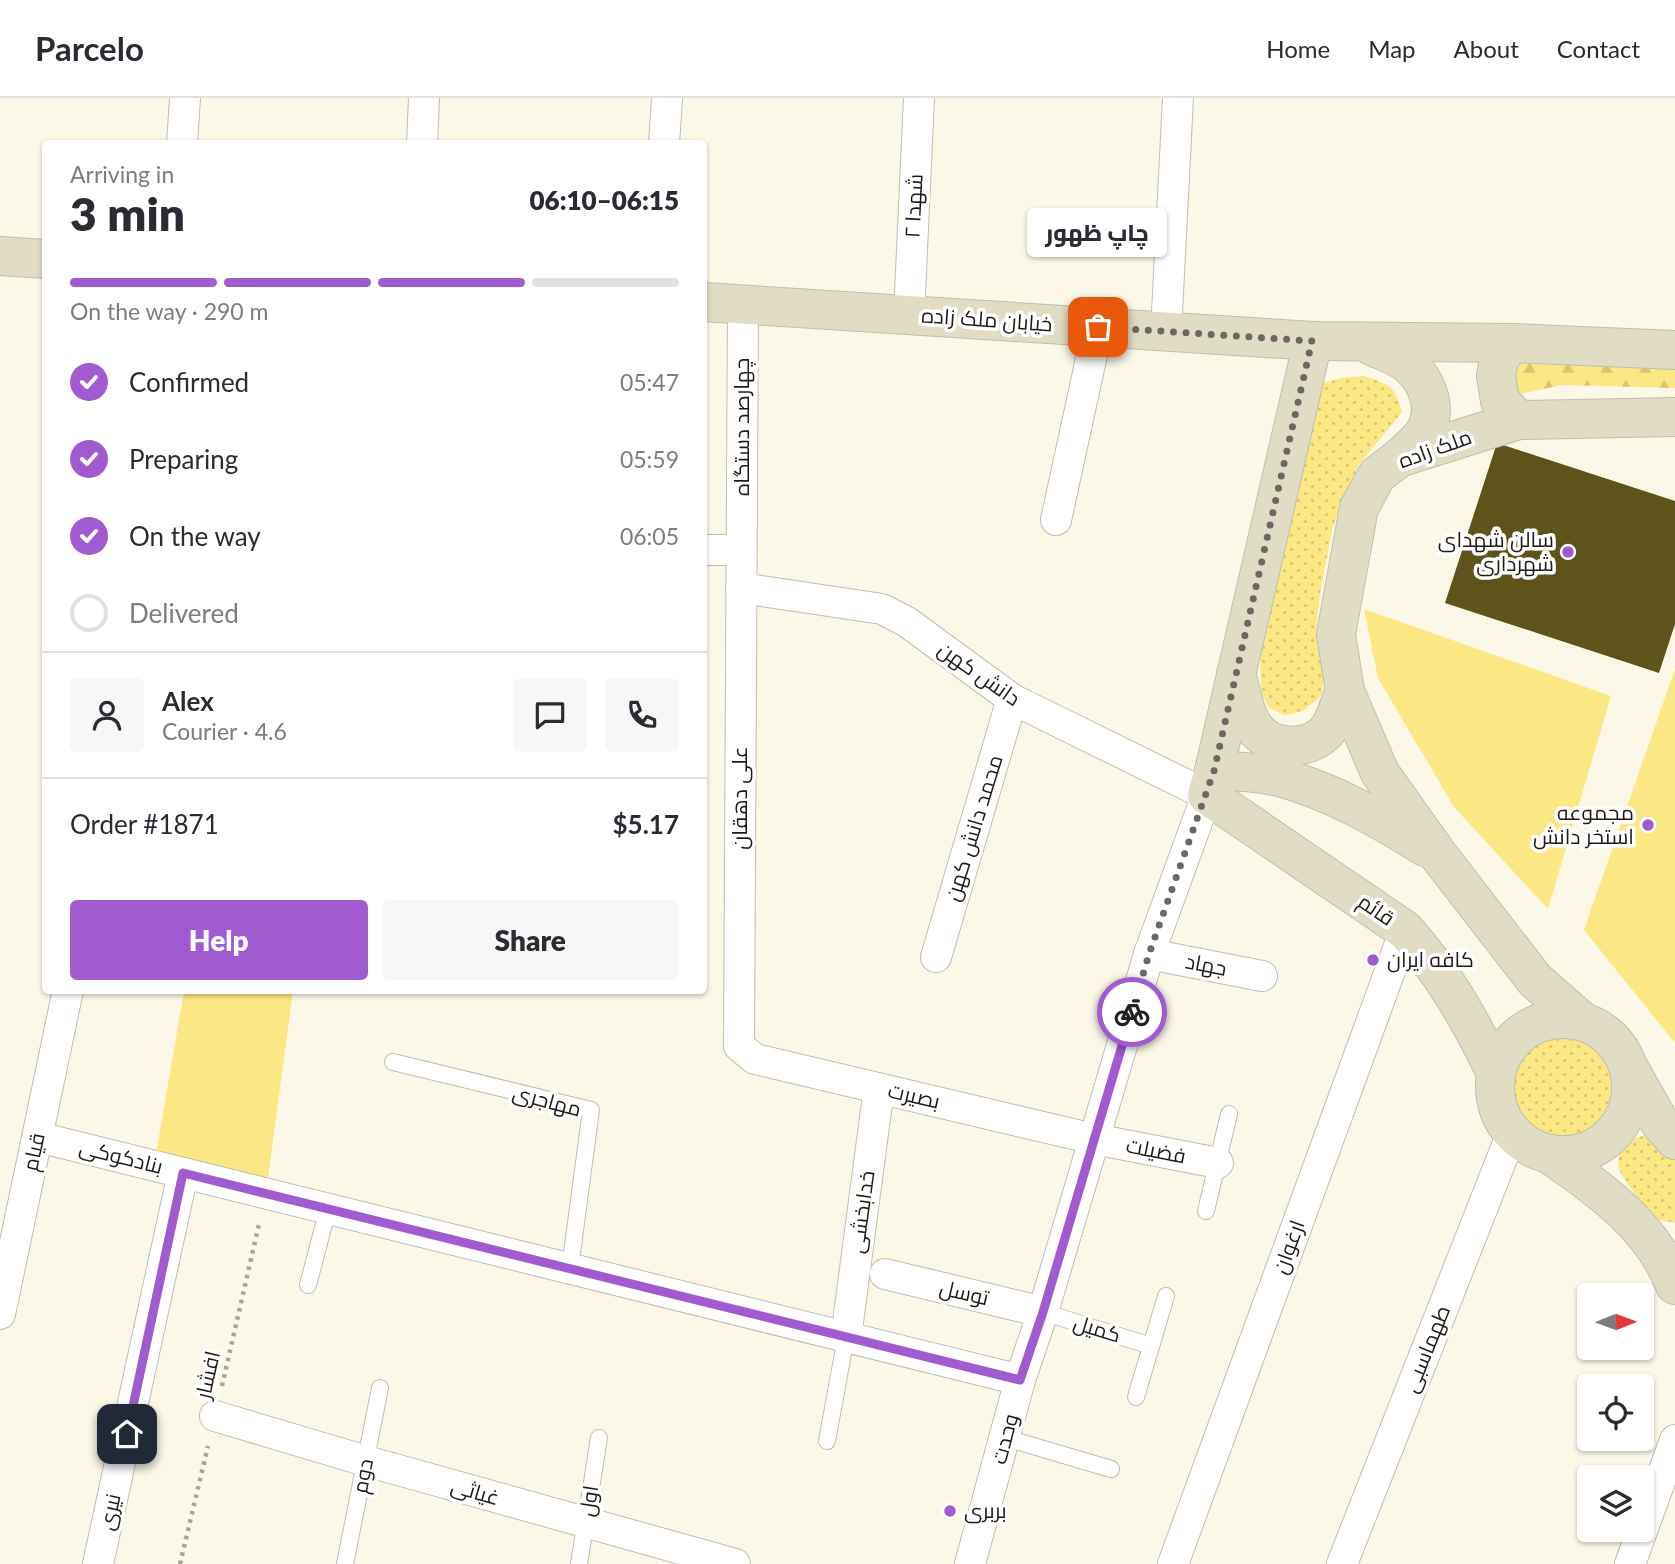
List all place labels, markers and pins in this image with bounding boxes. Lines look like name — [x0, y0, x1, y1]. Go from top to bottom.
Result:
callout: چاپ ظهور — [1028, 208, 1168, 257]
pin — [1068, 297, 1128, 357]
place label: سالن شهدای شهرداری — [1438, 526, 1554, 577]
marker: سالن شهدای شهرداری — [1560, 544, 1576, 560]
place label: مجموعه استخر دانش — [1533, 799, 1634, 850]
marker: مجموعه استخر دانش — [1640, 817, 1656, 833]
place label: کافه ایران — [1387, 946, 1474, 973]
marker: کافه ایران — [1365, 952, 1381, 968]
pin — [97, 1404, 157, 1464]
place label: بربری — [964, 1497, 1007, 1524]
marker: بربری — [942, 1503, 958, 1519]

